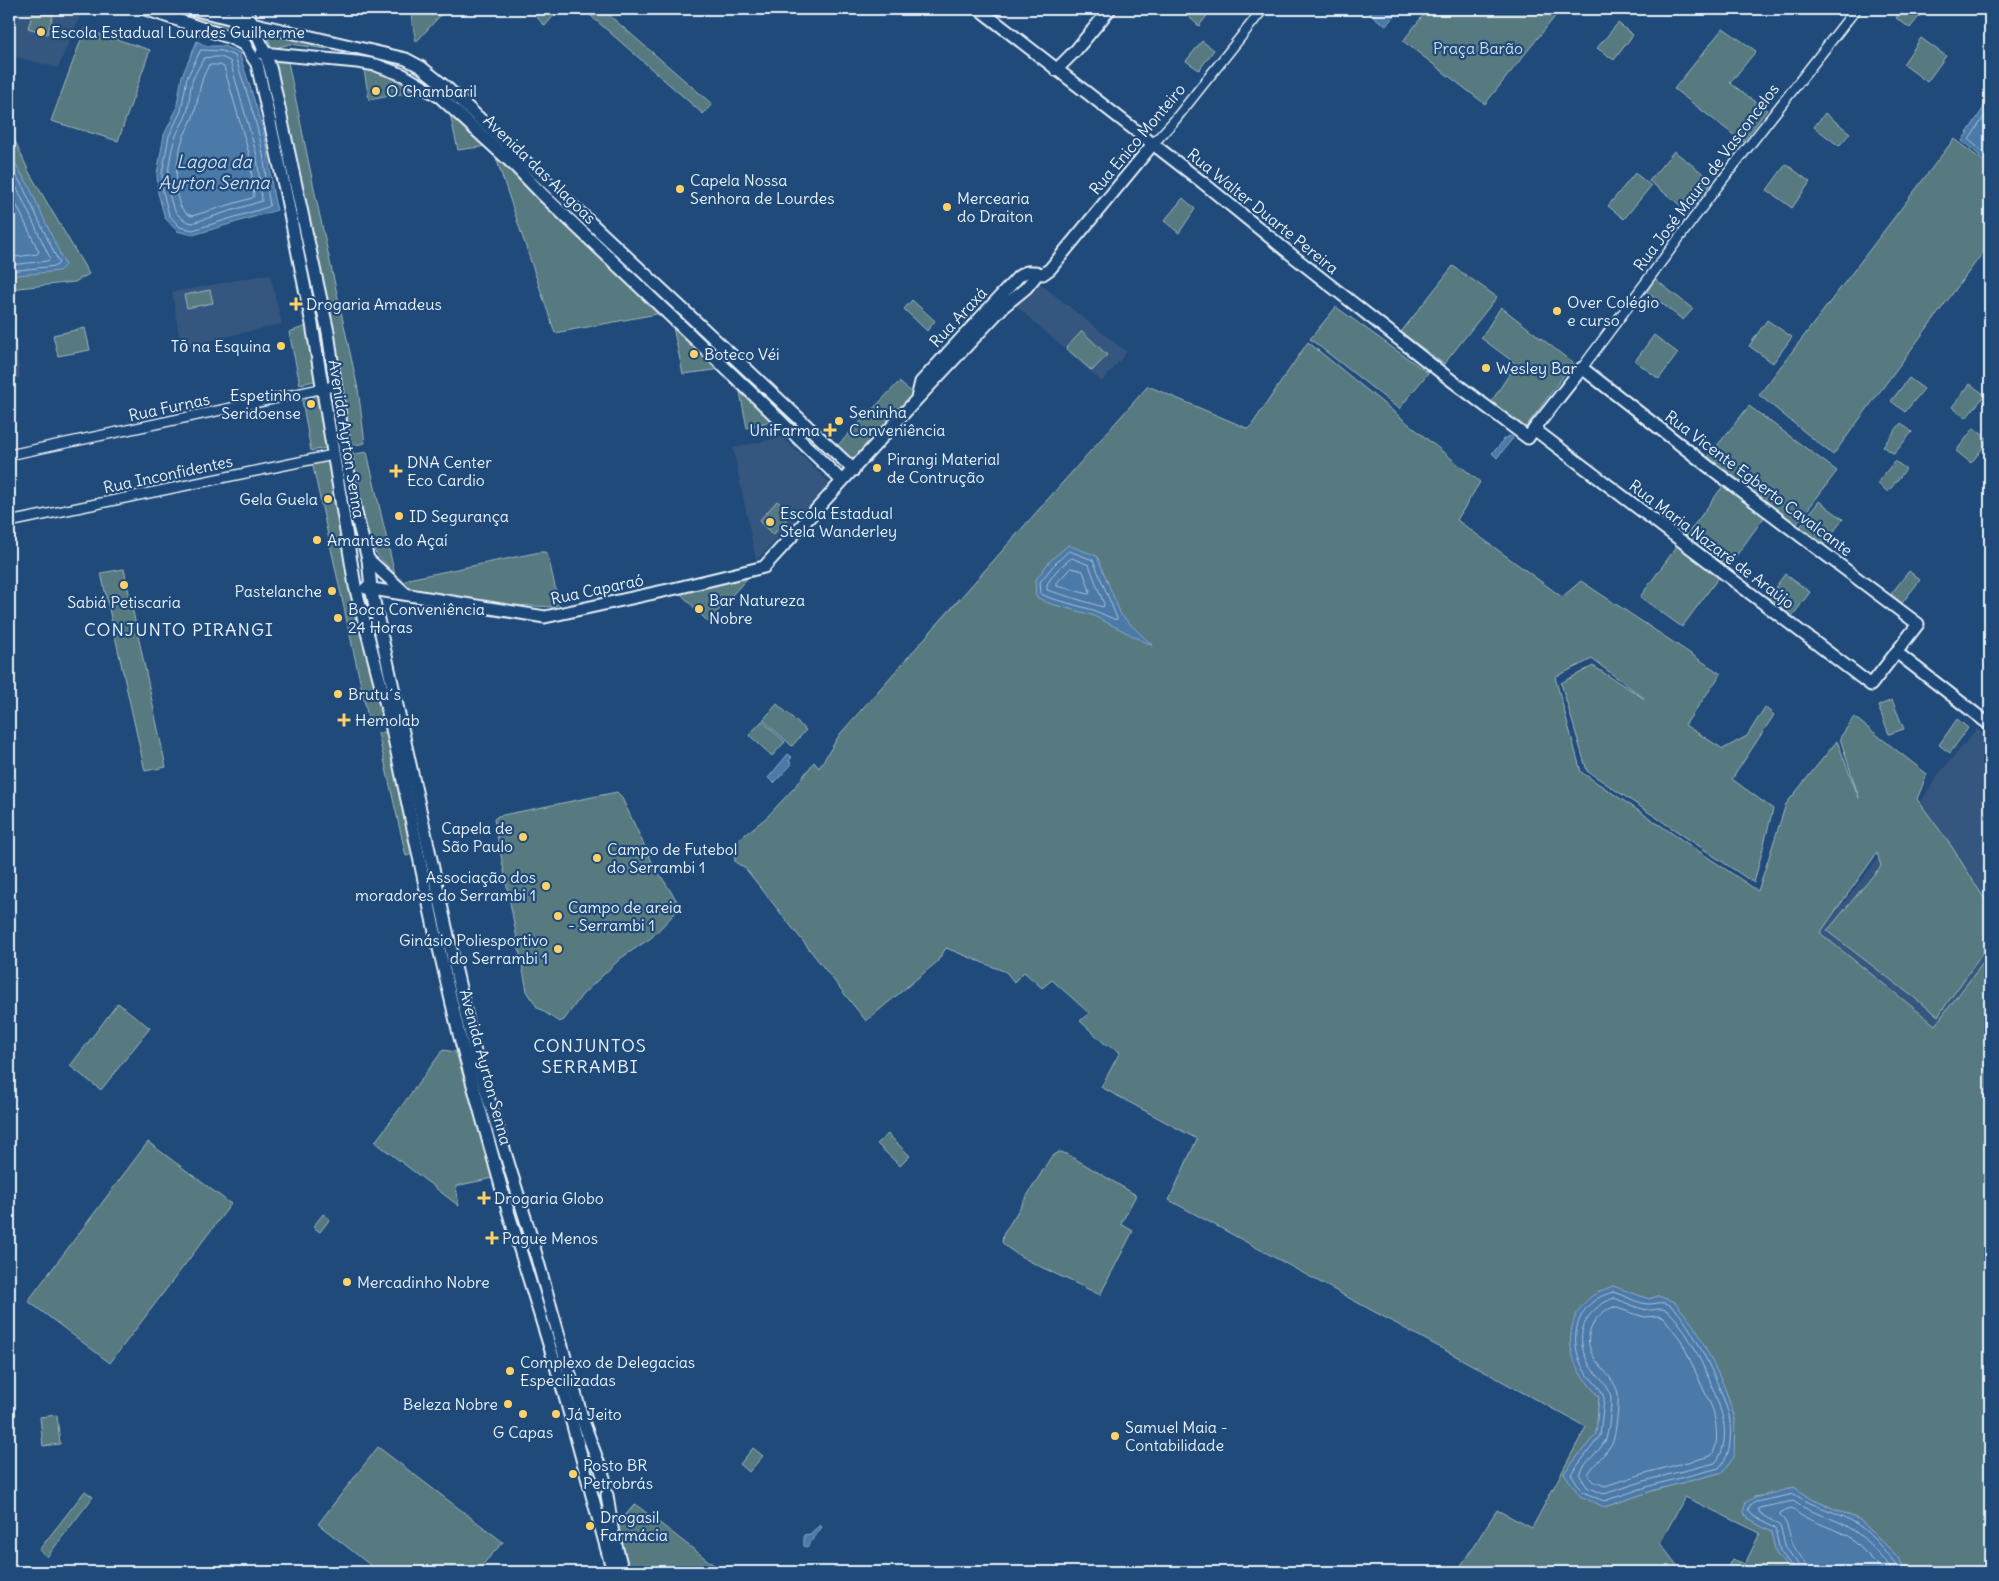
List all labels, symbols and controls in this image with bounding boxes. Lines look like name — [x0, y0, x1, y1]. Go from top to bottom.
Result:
place label: Escola Estadual Lourdes Guilherme — [51, 22, 305, 42]
marker: Escola Estadual Lourdes Guilherme — [35, 26, 47, 38]
park label: Praça Barão — [1433, 38, 1523, 58]
street label: Rua Enico Monteiro — [1085, 79, 1189, 199]
street label: Rua José Mauro de Vasconcelos — [1629, 79, 1783, 275]
place label: O Chambaril — [386, 81, 477, 101]
marker: O Chambaril — [370, 85, 382, 97]
street label: Avenida das Alagoas — [480, 110, 600, 228]
street label: Rua Walter Duarte Pereira — [1183, 144, 1343, 278]
water label: Lagoa da Ayrton Senna — [159, 150, 271, 194]
place label: Capela Nossa Senhora de Lourdes — [690, 170, 835, 208]
marker: Capela Nossa Senhora de Lourdes — [674, 183, 686, 195]
place label: Mercearia do Draiton — [957, 188, 1033, 226]
marker: Mercearia do Draiton — [941, 201, 953, 213]
street label: Rua Araxá — [925, 283, 991, 351]
place label: Over Colégio e curso — [1567, 292, 1659, 330]
place label: Drogaria Amadeus — [306, 294, 442, 314]
marker: Drogaria Amadeus — [290, 298, 302, 310]
marker: Over Colégio e curso — [1551, 305, 1563, 317]
place label: Tō na Esquina — [171, 336, 271, 356]
marker: Tō na Esquina — [275, 340, 287, 352]
place label: Boteco Véi — [704, 344, 780, 364]
marker: Boteco Véi — [688, 348, 700, 360]
street label: Avenida Ayrton Senna — [325, 358, 369, 520]
place label: Wesley Bar — [1496, 358, 1578, 378]
marker: Wesley Bar — [1480, 362, 1492, 374]
place label: Espetinho Seridoense — [221, 385, 301, 423]
street label: Rua Furnas — [127, 389, 211, 425]
marker: Espetinho Seridoense — [305, 398, 317, 410]
place label: Seninha Conveniência — [849, 402, 945, 440]
street label: Rua Vicente Egberto Cavalcante — [1661, 406, 1857, 560]
marker: Seninha Conveniência — [833, 415, 845, 427]
place label: UniFarma — [749, 420, 820, 440]
marker: UniFarma — [824, 424, 836, 436]
place label: Pirangi Material de Contrução — [887, 449, 1000, 487]
street label: Rua Inconfidentes — [102, 451, 234, 497]
place label: DNA Center Eco Cardio — [407, 452, 492, 490]
marker: Pirangi Material de Contrução — [871, 462, 883, 474]
marker: DNA Center Eco Cardio — [389, 464, 403, 478]
street label: Rua Maria Nazaré de Araújo — [1625, 475, 1799, 613]
place label: Gela Guela — [239, 489, 318, 509]
marker: Gela Guela — [322, 493, 334, 505]
place label: Escola Estadual Stela Wanderley — [780, 503, 897, 541]
place label: ID Segurança — [409, 506, 509, 526]
marker: ID Segurança — [393, 510, 405, 522]
marker: Escola Estadual Stela Wanderley — [764, 516, 776, 528]
place label: Amantes do Açaí — [327, 530, 448, 550]
marker: Amantes do Açaí — [311, 534, 323, 546]
street label: Rua Caparaó — [549, 569, 645, 609]
marker: Sabiá Petiscaria — [118, 579, 130, 591]
place label: Pastelanche — [235, 581, 322, 601]
marker: Pastelanche — [326, 585, 338, 597]
place label: Bar Natureza Nobre — [709, 590, 805, 628]
place label: Sabiá Petiscaria — [67, 592, 181, 612]
place label: Boca Conveniência 24 Horas — [348, 599, 485, 637]
marker: Bar Natureza Nobre — [693, 603, 705, 615]
marker: Boca Conveniência 24 Horas — [332, 612, 344, 624]
district label: CONJUNTO PIRANGI — [84, 618, 274, 641]
place label: Brutu´s — [348, 684, 401, 704]
marker: Brutu´s — [332, 688, 344, 700]
place label: Hemolab — [355, 710, 420, 730]
marker: Hemolab — [337, 713, 351, 727]
place label: Capela de São Paulo — [441, 818, 513, 856]
marker: Capela de São Paulo — [517, 831, 529, 843]
place label: Campo de Futebol do Serrambi 1 — [607, 839, 737, 877]
marker: Campo de Futebol do Serrambi 1 — [591, 852, 603, 864]
place label: Associação dos moradores do Serrambi 1 — [355, 867, 536, 905]
marker: Associação dos moradores do Serrambi 1 — [540, 880, 552, 892]
place label: Campo de areia - Serrambi 1 — [568, 897, 682, 935]
marker: Campo de areia - Serrambi 1 — [552, 910, 564, 922]
place label: Ginásio Poliesportivo do Serrambi 1 — [399, 930, 548, 968]
marker: Ginásio Poliesportivo do Serrambi 1 — [552, 943, 564, 955]
street label: Avenida Ayrton Senna — [456, 987, 516, 1147]
district label: CONJUNTOS SERRAMBI — [533, 1034, 647, 1078]
place label: Drogaria Globo — [494, 1188, 604, 1208]
marker: Drogaria Globo — [478, 1192, 490, 1204]
place label: Pague Menos — [502, 1228, 598, 1248]
marker: Pague Menos — [486, 1232, 498, 1244]
place label: Mercadinho Nobre — [357, 1272, 490, 1292]
marker: Mercadinho Nobre — [341, 1276, 353, 1288]
place label: Complexo de Delegacias Especilizadas — [520, 1352, 695, 1390]
marker: Complexo de Delegacias Especilizadas — [504, 1365, 516, 1377]
place label: Beleza Nobre — [403, 1394, 498, 1414]
marker: Beleza Nobre — [502, 1398, 514, 1410]
place label: Já Jeito — [566, 1404, 622, 1424]
marker: G Capas — [517, 1408, 529, 1420]
marker: Já Jeito — [550, 1408, 562, 1420]
place label: Samuel Maia - Contabilidade — [1125, 1417, 1228, 1455]
place label: G Capas — [493, 1422, 553, 1442]
marker: Samuel Maia - Contabilidade — [1109, 1430, 1121, 1442]
place label: Posto BR Petrobrás — [583, 1455, 653, 1493]
marker: Posto BR Petrobrás — [567, 1468, 579, 1480]
place label: Drogasil Farmácia — [600, 1507, 668, 1545]
marker: Drogasil Farmácia — [584, 1520, 596, 1532]

